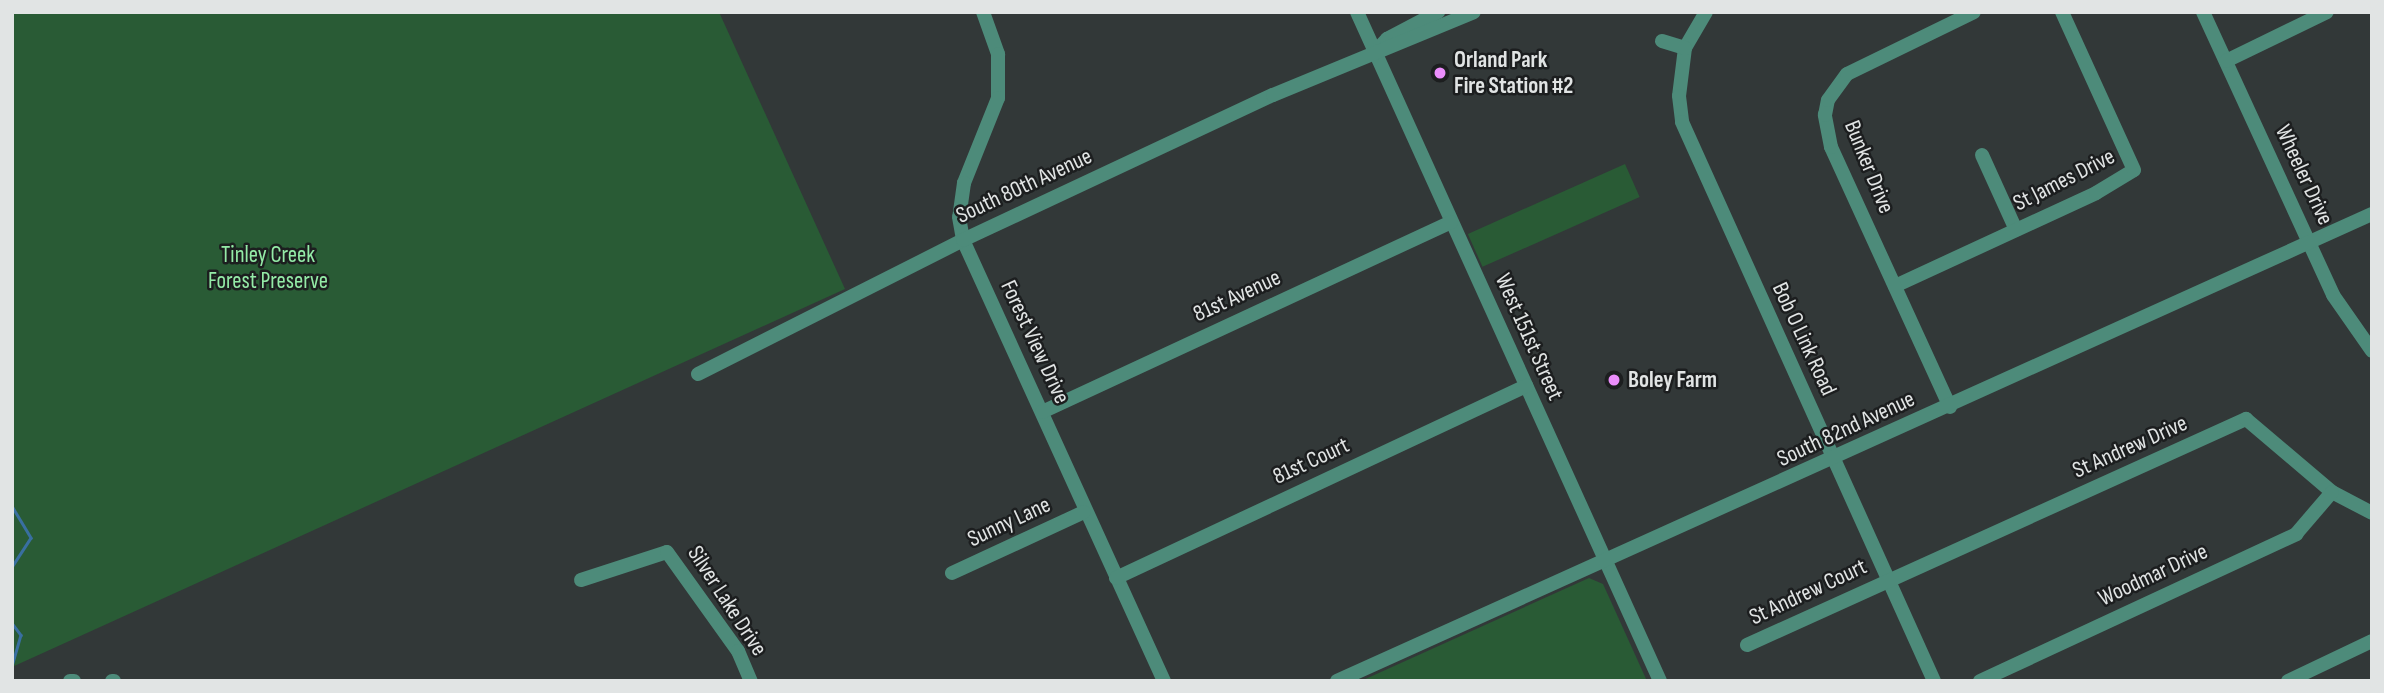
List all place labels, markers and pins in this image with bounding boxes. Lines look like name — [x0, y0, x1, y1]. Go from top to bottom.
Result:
place label: Orland Park Fire Station #2 — [1454, 46, 1573, 100]
marker: Orland Park Fire Station #2 — [1432, 65, 1448, 81]
place label: Boley Farm — [1628, 366, 1717, 394]
marker: Boley Farm — [1606, 372, 1622, 388]

